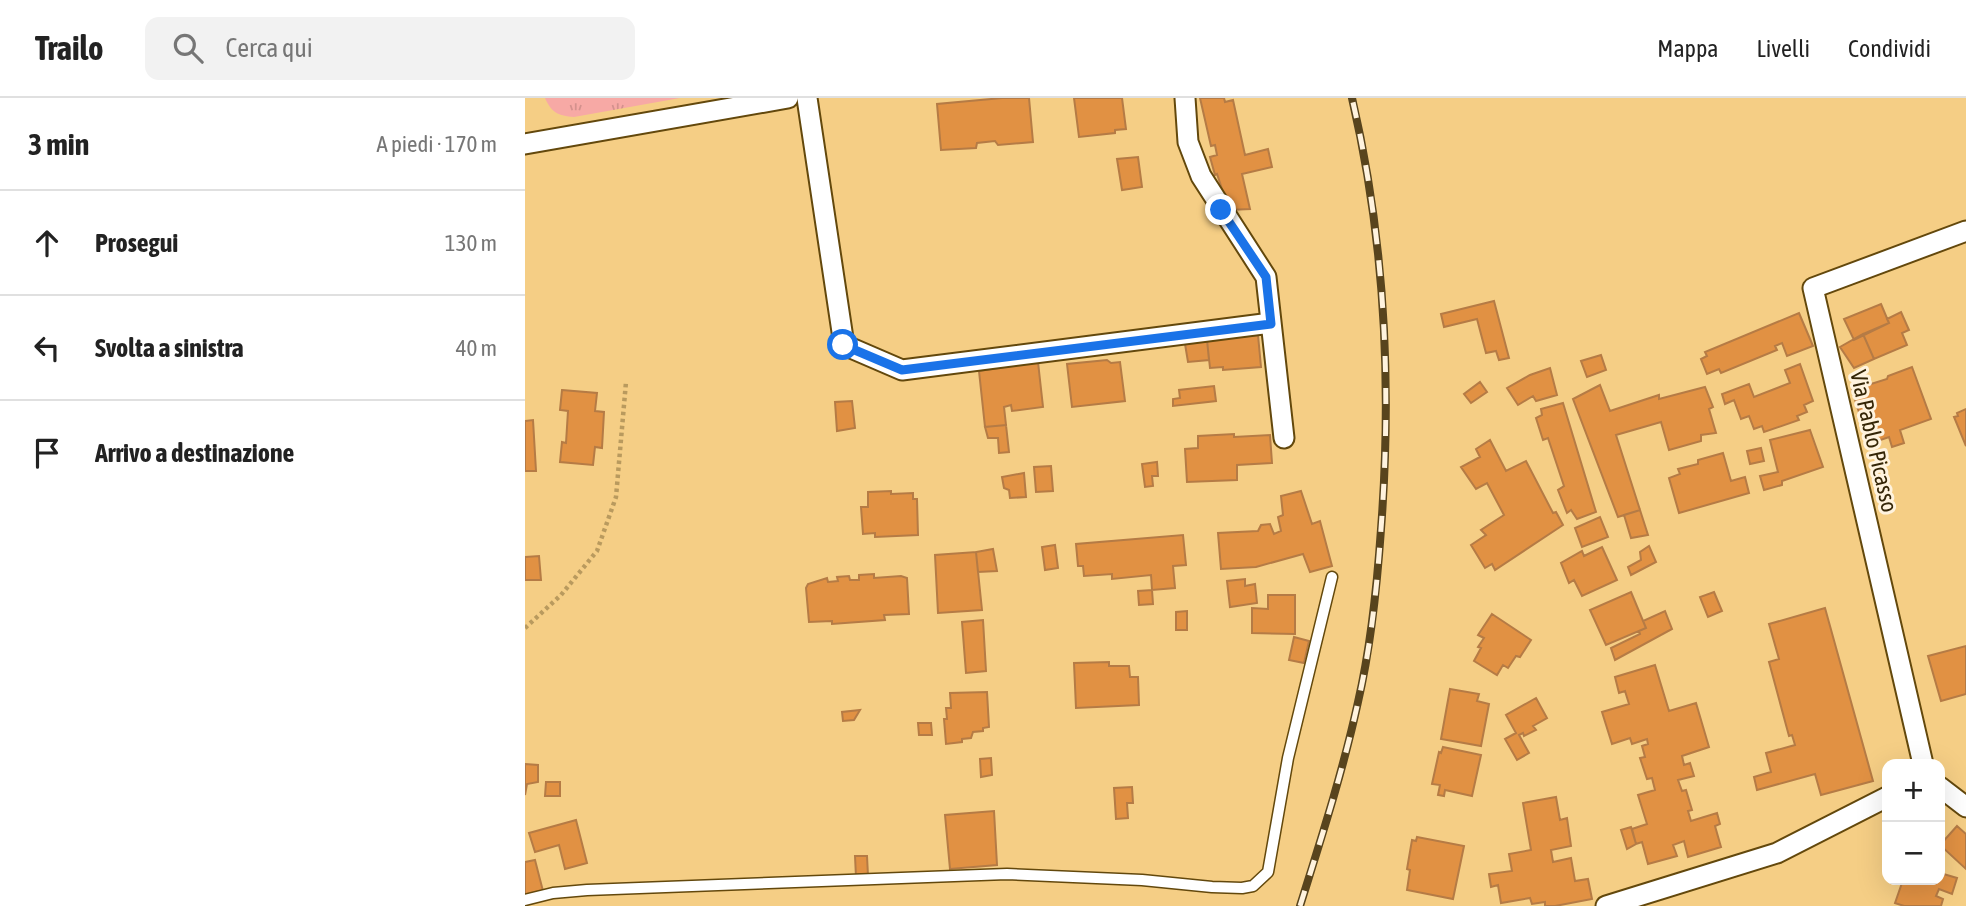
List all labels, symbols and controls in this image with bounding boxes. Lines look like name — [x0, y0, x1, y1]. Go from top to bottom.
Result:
search box — [145, 17, 635, 80]
text: Trailo — [35, 29, 103, 67]
icon: search — [169, 29, 207, 67]
text: Cerca qui — [225, 33, 313, 63]
text: Mappa — [1657, 35, 1718, 62]
text: Livelli — [1756, 35, 1810, 62]
text: Condividi — [1848, 35, 1931, 62]
text: 3 min — [28, 127, 89, 161]
text: A piedi · 170 m — [377, 131, 497, 157]
route end — [1205, 194, 1236, 225]
icon: ahead — [28, 224, 66, 262]
text: Prosegui — [95, 228, 178, 258]
text: 130 m — [445, 230, 497, 256]
icon: left — [28, 329, 66, 367]
route start — [827, 329, 858, 360]
text: Svolta a sinistra — [95, 333, 244, 363]
text: 40 m — [456, 335, 497, 361]
street label: Via Pablo Picasso — [1845, 367, 1903, 515]
icon: arrive — [28, 434, 66, 472]
text: Arrivo a destinazione — [95, 438, 294, 468]
map controls — [1882, 759, 1945, 885]
button: + — [1882, 759, 1945, 822]
button: − — [1882, 822, 1945, 885]

